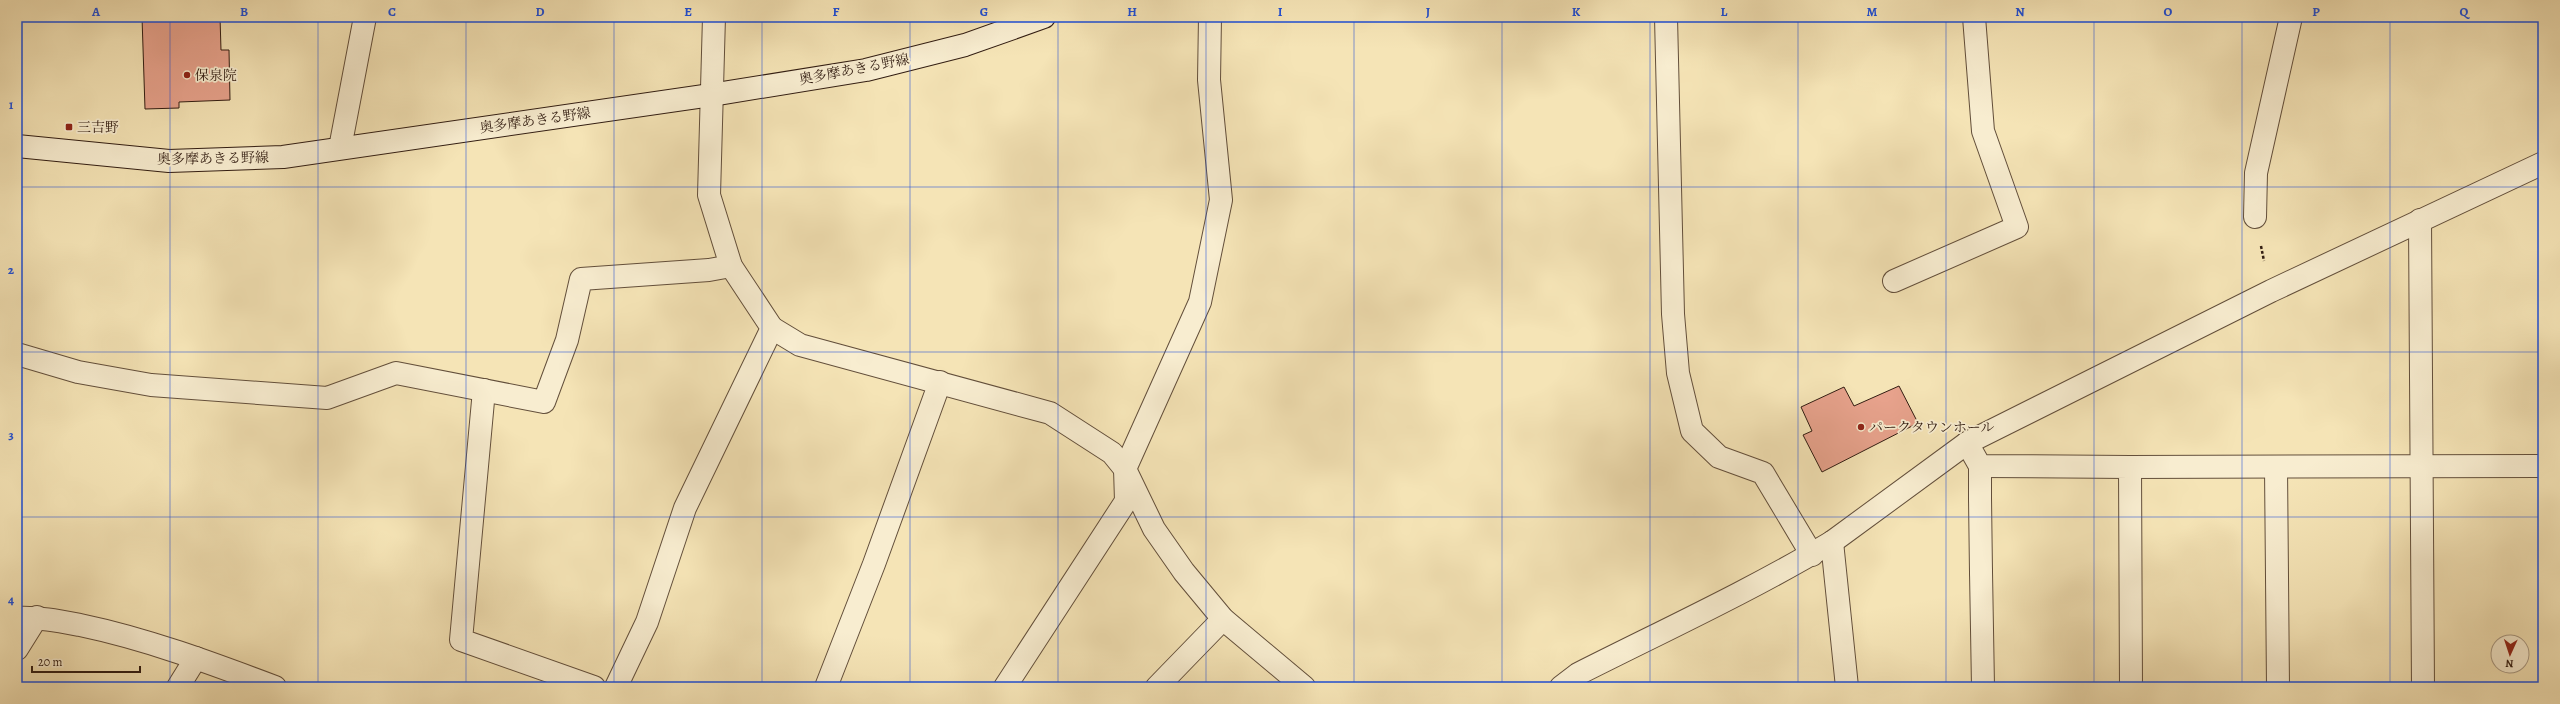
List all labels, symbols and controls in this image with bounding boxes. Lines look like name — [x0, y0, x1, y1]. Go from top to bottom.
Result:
text: A — [91, 3, 101, 20]
text: B — [240, 3, 248, 20]
text: C — [388, 3, 396, 20]
text: D — [535, 3, 545, 20]
text: E — [684, 3, 692, 20]
text: F — [833, 3, 840, 20]
text: G — [980, 3, 988, 20]
text: H — [1127, 3, 1137, 20]
text: I — [1278, 3, 1283, 20]
text: J — [1426, 3, 1430, 20]
text: K — [1572, 3, 1581, 20]
text: L — [1721, 3, 1728, 20]
text: M — [1867, 3, 1878, 20]
text: N — [2015, 3, 2025, 20]
text: O — [2164, 3, 2173, 20]
text: P — [2312, 3, 2320, 20]
text: Q — [2460, 3, 2471, 20]
street label: 奥多摩あきる野線 — [797, 49, 911, 90]
place label: 保泉院 — [195, 66, 237, 85]
marker: 保泉院 — [182, 70, 192, 80]
text: 1 — [9, 96, 14, 113]
street label: 奥多摩あきる野線 — [478, 103, 592, 138]
place label: 三吉野 — [77, 118, 119, 137]
marker: 三吉野 — [64, 122, 74, 132]
street label: 奥多摩あきる野線 — [157, 148, 269, 169]
text: 2 — [8, 261, 15, 278]
place label: パークタウンホール — [1869, 418, 1994, 437]
marker: パークタウンホール — [1856, 422, 1866, 432]
text: 3 — [8, 426, 14, 443]
text: 4 — [8, 591, 14, 608]
north arrow — [2490, 634, 2530, 674]
scale bar — [32, 648, 140, 674]
text: 20 m — [38, 654, 62, 670]
text: N — [2505, 656, 2514, 671]

